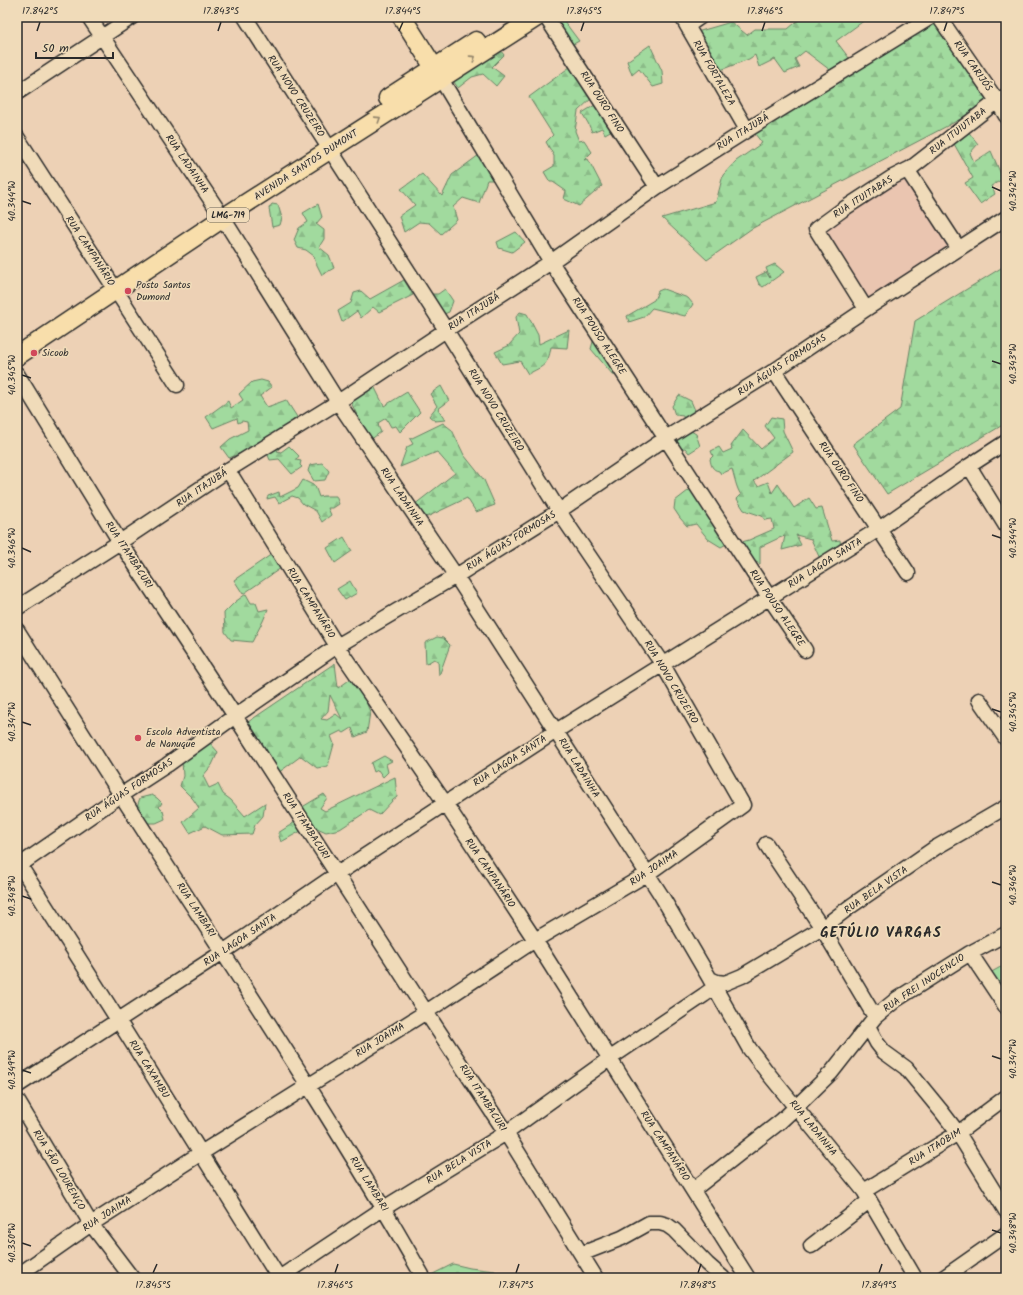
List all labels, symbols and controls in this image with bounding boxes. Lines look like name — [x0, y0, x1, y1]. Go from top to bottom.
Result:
text: 17.842°S — [22, 3, 59, 19]
text: 17.843°S — [203, 3, 240, 19]
text: 17.844°S — [385, 3, 422, 19]
text: 17.845°S — [566, 3, 603, 19]
text: 17.846°S — [747, 3, 784, 19]
text: 17.847°S — [930, 3, 965, 19]
scale bar — [36, 34, 113, 60]
street label: RUA FORTALEZA — [689, 37, 739, 109]
street label: RUA CARIJÓS — [950, 37, 997, 95]
text: 50 m — [42, 39, 69, 58]
street label: RUA NOVO CRUZEIRO — [263, 52, 329, 140]
one-way arrow — [469, 55, 476, 62]
street label: RUA OURO FINO — [576, 68, 628, 136]
street label: RUA ITUIUTABA — [926, 103, 990, 159]
street label: RUA ITAJUBÁ — [714, 109, 772, 155]
one-way arrow — [373, 117, 380, 124]
street label: AVENIDA SANTOS DUMONT — [251, 124, 363, 205]
street label: RUA LADAINHA — [161, 131, 213, 197]
text: 40.342°W — [1005, 170, 1021, 212]
street label: RUA ITUITABAS — [830, 171, 897, 222]
text: 40.344°W — [4, 180, 20, 221]
road number: LMG-719 — [207, 208, 249, 222]
street label: RUA CAMPANÁRIO — [61, 213, 119, 289]
place label: Posto Santos Dumond — [136, 277, 191, 305]
marker: Posto Santos Dumond — [123, 286, 133, 296]
street label: RUA ITAJUBÁ — [445, 289, 503, 335]
street label: RUA POUSO ALEGRE — [568, 294, 631, 379]
street label: RUA ÁGUAS FORMOSAS — [734, 330, 830, 400]
text: 40.343°W — [1005, 343, 1021, 385]
place label: Sicoob — [42, 345, 69, 361]
marker: Sicoob — [29, 348, 39, 358]
text: 40.345°W — [4, 354, 20, 395]
street label: RUA NOVO CRUZEIRO — [464, 365, 528, 455]
street label: RUA OURO FINO — [814, 438, 868, 506]
street label: RUA LADAINHA — [376, 464, 428, 530]
street label: RUA ITAJUBÁ — [173, 465, 231, 511]
street label: RUA ÁGUAS FORMOSAS — [463, 506, 560, 575]
text: 40.344°W — [1005, 517, 1021, 558]
street label: RUA ITAMBACURI — [101, 518, 157, 592]
text: 40.346°W — [4, 527, 20, 568]
street label: RUA LAGOA SANTA — [785, 534, 865, 592]
street label: RUA CAMPANÁRIO — [283, 564, 339, 642]
street label: RUA POUSO ALEGRE — [745, 566, 809, 651]
street label: RUA NOVO CRUZEIRO — [640, 637, 702, 727]
text: 40.345°W — [1005, 691, 1021, 732]
text: 40.347°W — [4, 702, 20, 742]
place label: Escola Adventista de Nanuque — [146, 724, 221, 752]
street label: RUA LAGOA SANTA — [470, 731, 550, 791]
marker: Escola Adventista de Nanuque — [133, 733, 143, 743]
street label: RUA LADAINHA — [554, 735, 604, 801]
street label: RUA ÁGUAS FORMOSAS — [82, 754, 177, 826]
street label: RUA ITAMBACURI — [278, 789, 334, 863]
street label: RUA CAMPANÁRIO — [461, 835, 519, 911]
street label: RUA JOAIMA — [626, 846, 682, 890]
street label: RUA BELA VISTA — [841, 862, 911, 918]
text: 40.346°W — [1005, 864, 1021, 905]
text: 40.348°W — [4, 875, 20, 917]
street label: RUA LAMBARI — [172, 879, 220, 941]
street label: RUA LAGOA SANTA — [200, 909, 280, 971]
district label: GETÚLIO VARGAS — [820, 922, 942, 944]
street label: RUA FREI INOCENCIO — [880, 950, 968, 1016]
street label: RUA JOAIMA — [352, 1018, 408, 1062]
street label: RUA CAXAMBU — [125, 1037, 173, 1101]
text: 40.347°W — [1005, 1039, 1021, 1079]
text: 40.349°W — [4, 1050, 20, 1090]
street label: RUA ITAMBACURI — [455, 1061, 511, 1135]
street label: RUA LADAINHA — [785, 1096, 841, 1160]
street label: RUA CAMPANÁRIO — [636, 1108, 694, 1184]
street label: RUA ITAOBIM — [905, 1124, 965, 1170]
street label: RUA SÃO LOURENÇO — [29, 1127, 89, 1213]
street label: RUA BELA VISTA — [423, 1135, 495, 1189]
street label: RUA LAMBARI — [346, 1153, 392, 1215]
street label: RUA JOAIMA — [79, 1192, 135, 1236]
text: 40.348°W — [1005, 1212, 1021, 1254]
text: 40.350°W — [4, 1223, 20, 1263]
text: 17.845°S — [135, 1277, 172, 1293]
text: 17.846°S — [317, 1277, 354, 1293]
text: 17.847°S — [499, 1277, 534, 1293]
text: 17.848°S — [680, 1277, 717, 1293]
text: 17.849°S — [861, 1277, 897, 1293]

